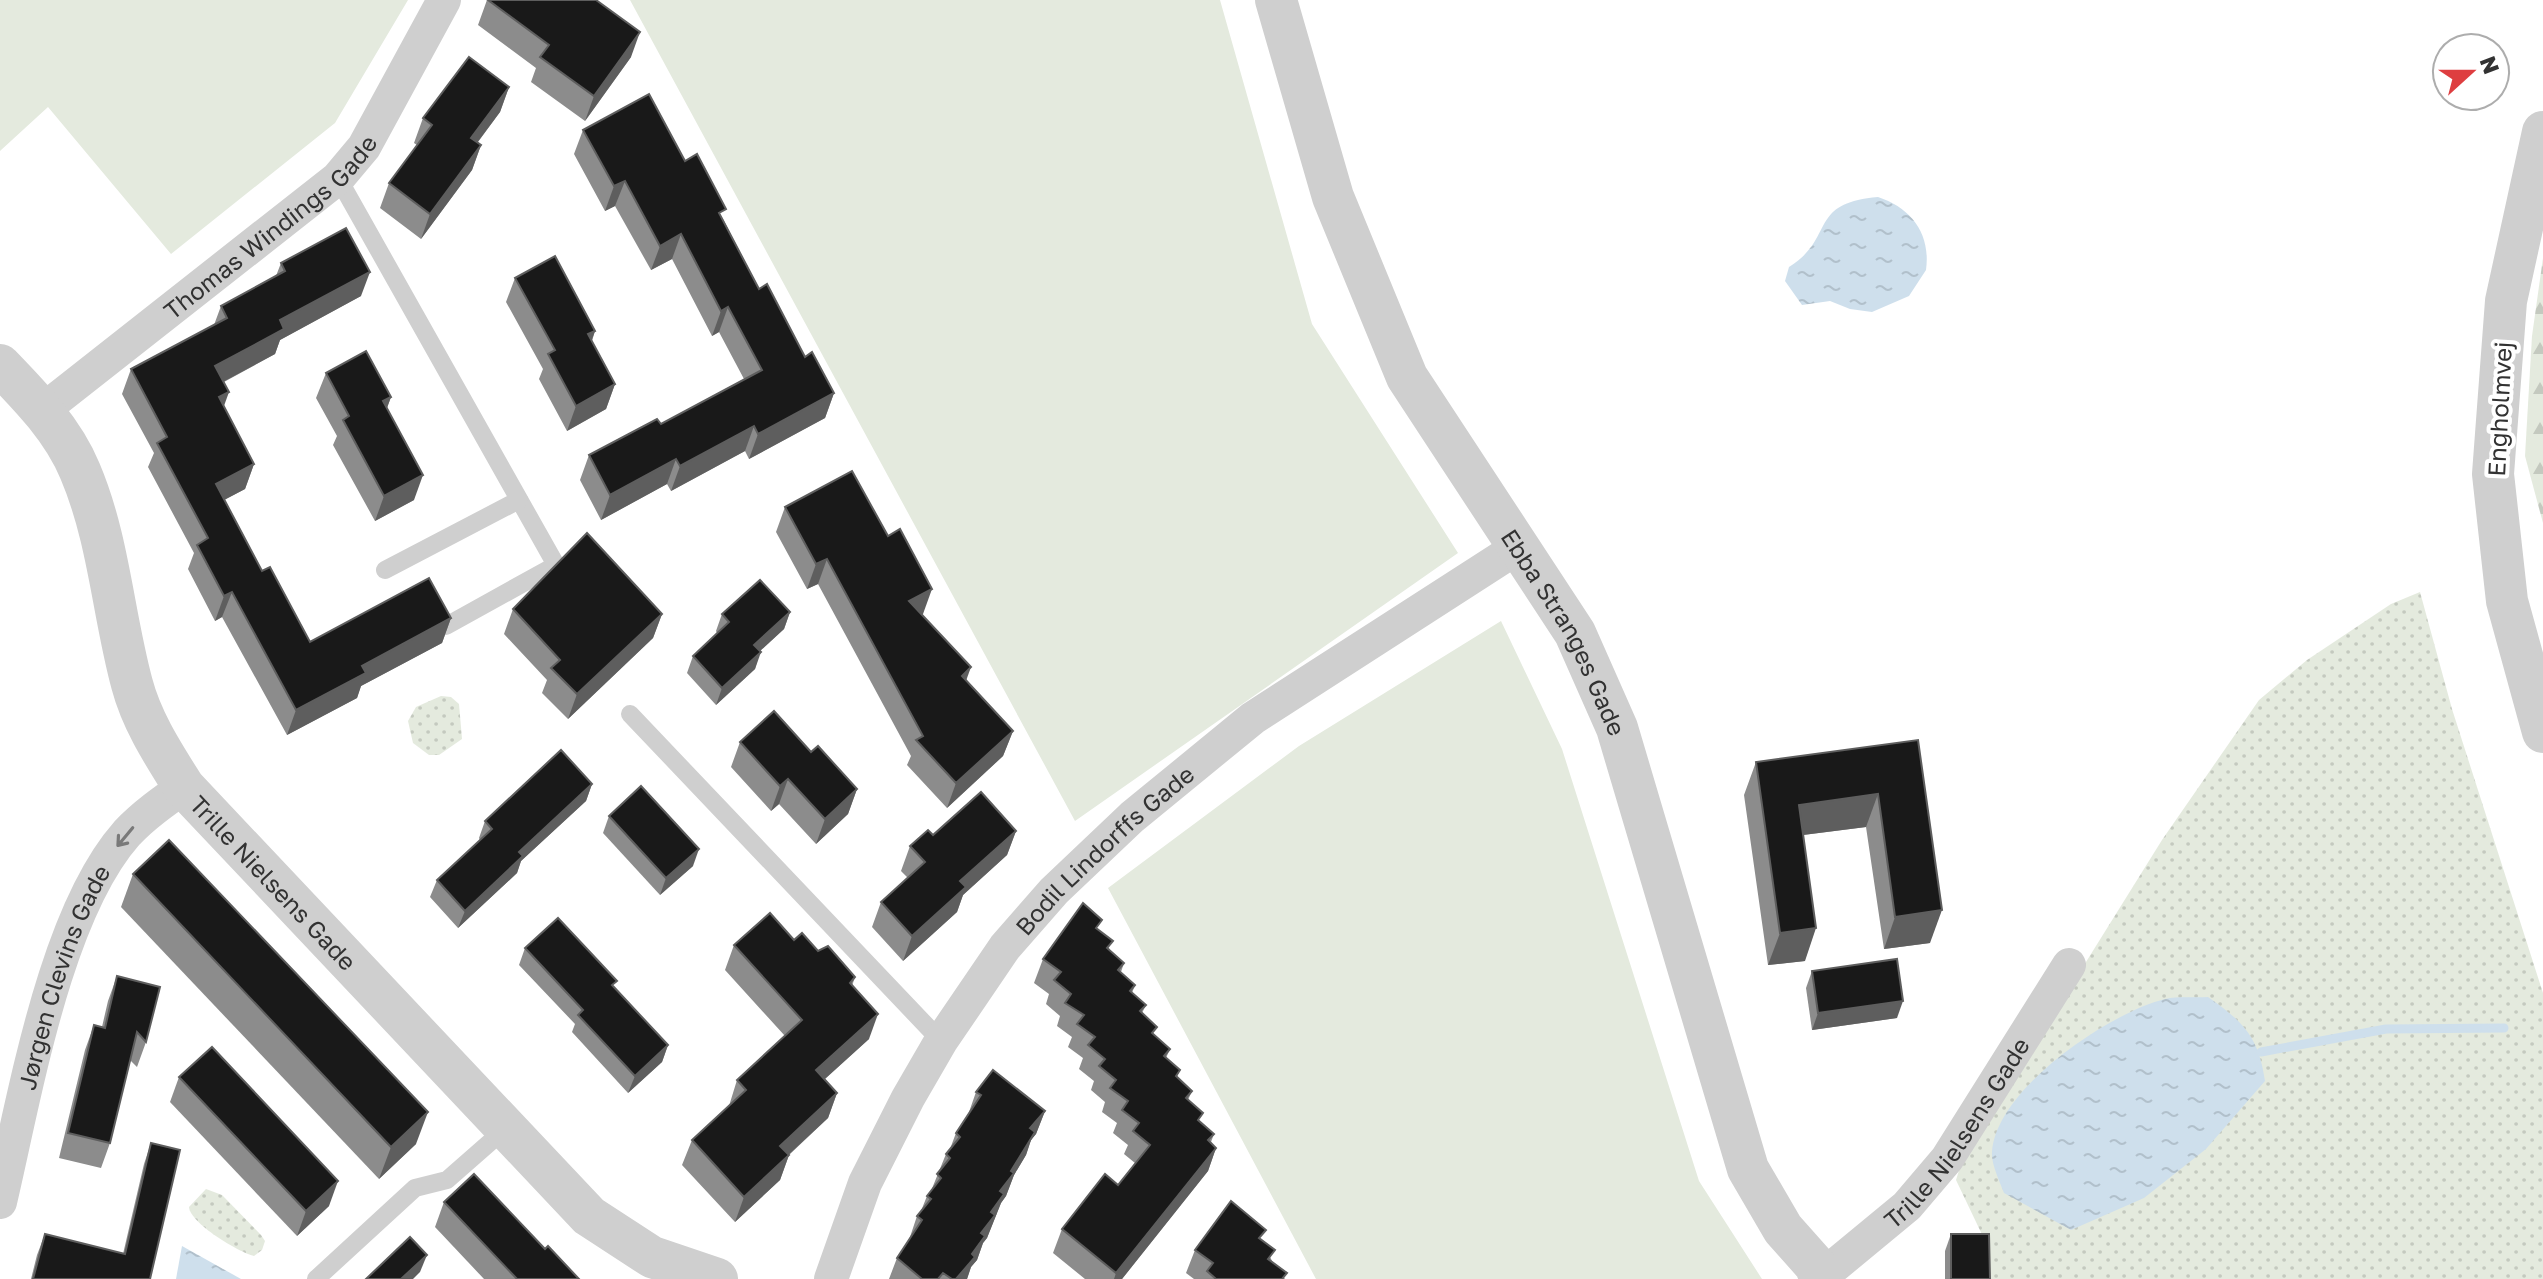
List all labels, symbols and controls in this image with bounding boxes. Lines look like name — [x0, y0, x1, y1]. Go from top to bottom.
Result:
north arrow — [2431, 32, 2511, 112]
text: N — [2475, 52, 2506, 77]
street label: Thomas Windings Gade — [157, 130, 382, 324]
street label: Engholmvej — [2481, 341, 2517, 477]
street label: Ebba Stranges Gade — [1496, 523, 1633, 740]
street label: Bodil Lindorffs Gade — [1008, 758, 1199, 940]
street label: Trille Nielsens Gade — [185, 789, 363, 976]
one-way arrow — [116, 826, 134, 847]
street label: Jørgen Clevins Gade — [11, 859, 115, 1092]
street label: Trille Nielsens Gade — [1878, 1032, 2035, 1234]

